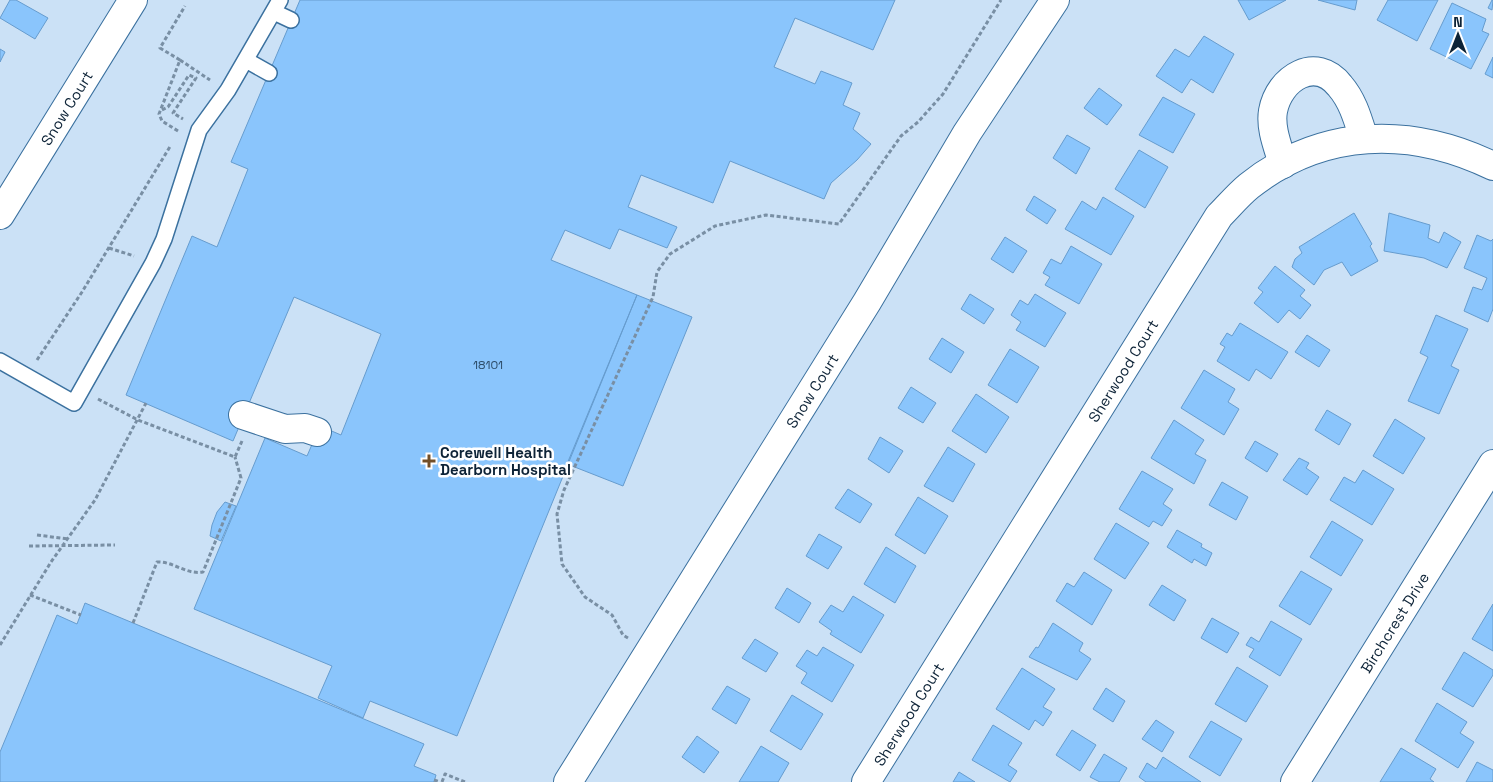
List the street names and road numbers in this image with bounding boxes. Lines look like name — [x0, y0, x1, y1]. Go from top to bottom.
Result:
street label: Snow Court — [36, 67, 97, 149]
street label: Sherwood Court — [1083, 315, 1162, 425]
street label: Snow Court — [781, 350, 842, 431]
street label: Birchcrest Drive — [1356, 569, 1433, 676]
street label: Sherwood Court — [869, 659, 948, 769]

